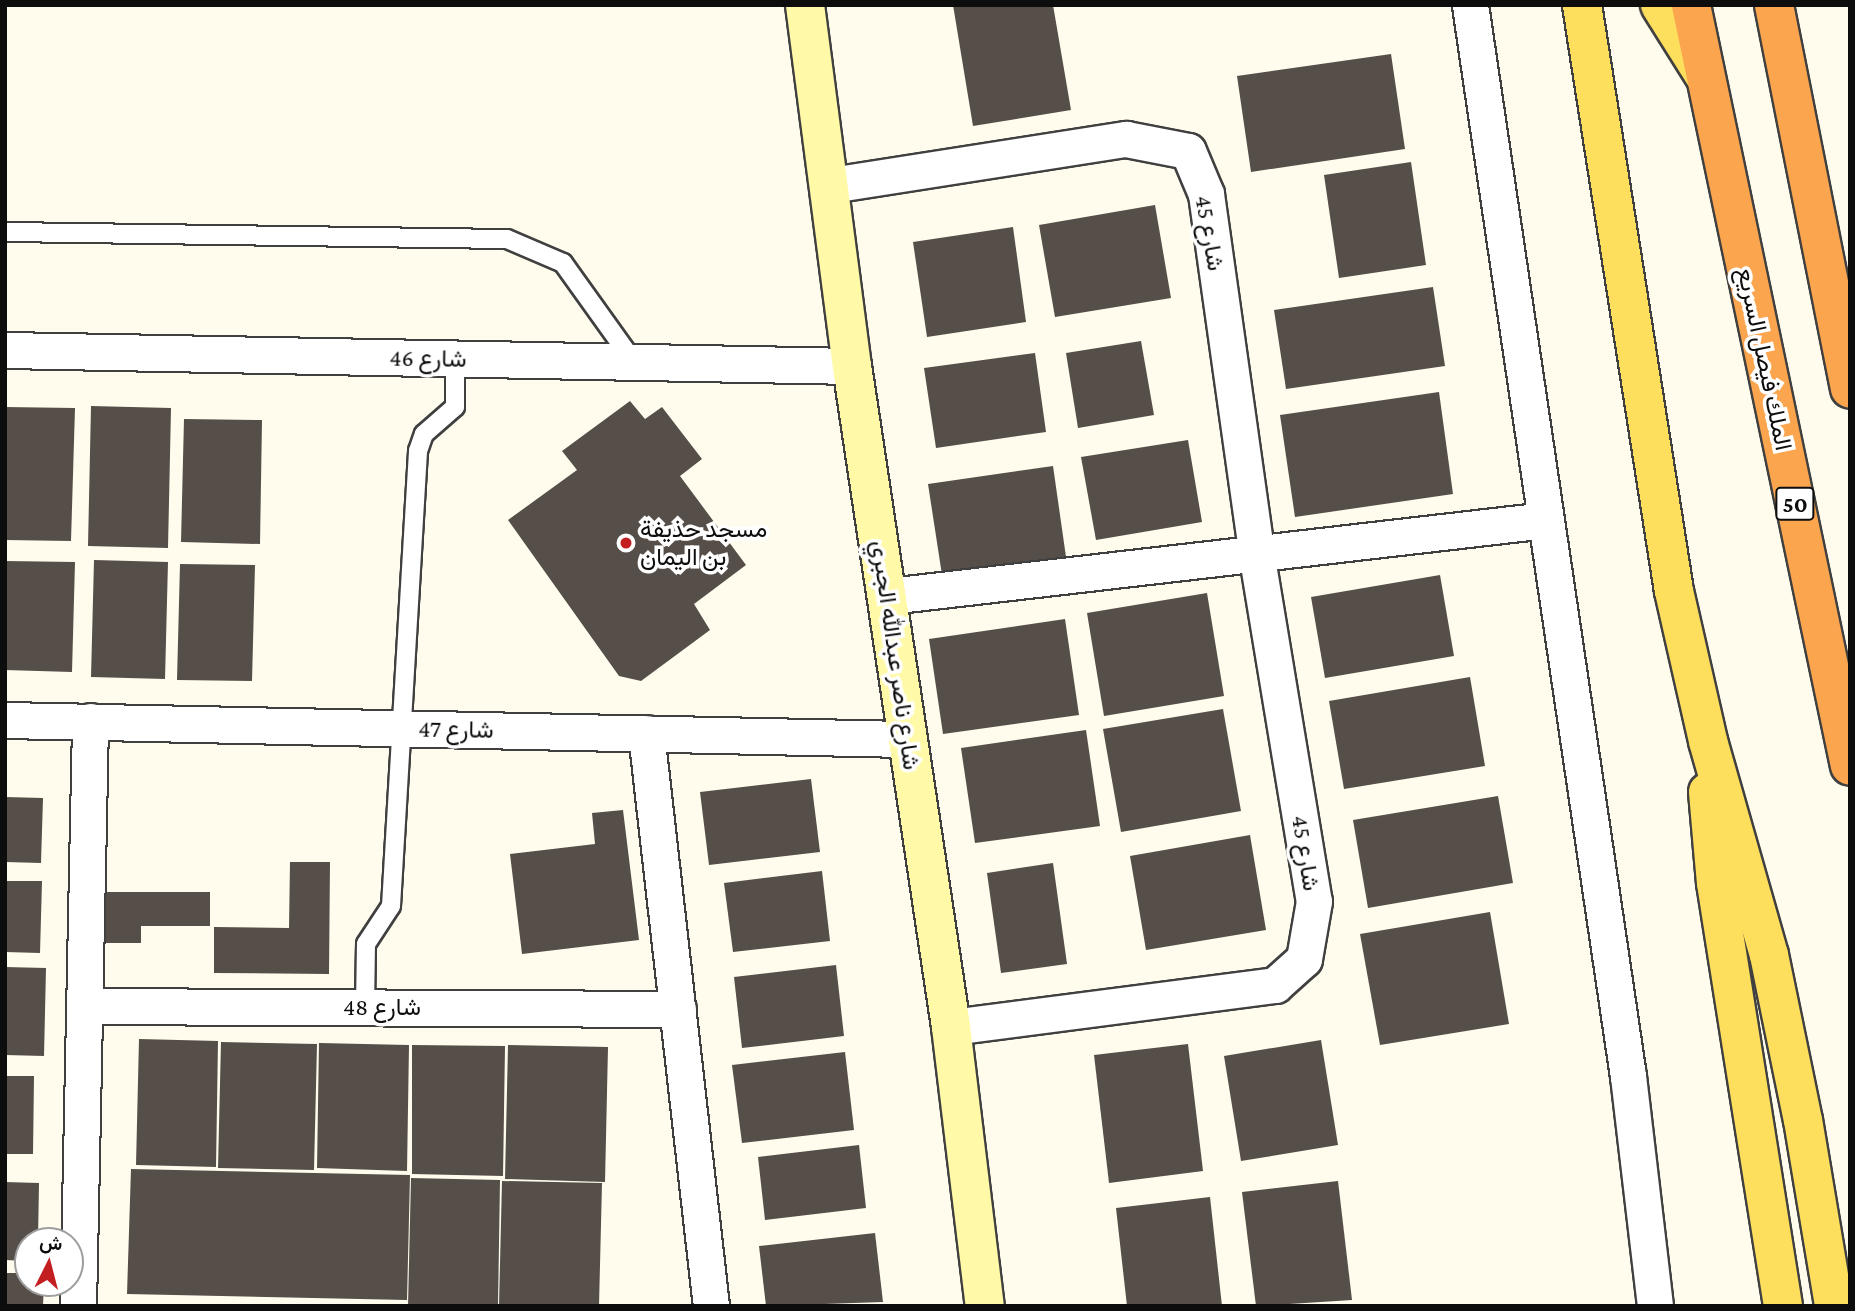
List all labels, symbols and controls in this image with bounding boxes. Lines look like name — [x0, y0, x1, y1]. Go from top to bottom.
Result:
street label: شارع 45 — [1189, 193, 1231, 273]
street label: الملك فيصل السريع — [1732, 265, 1798, 453]
street label: شارع 46 — [389, 343, 467, 373]
road number: 50 — [1774, 484, 1816, 524]
place label: مسجد حذيفة بن اليمان — [640, 515, 767, 571]
marker: مسجد حذيفة بن اليمان — [618, 535, 634, 551]
street label: شارع ناصر عبدالله الجبري — [866, 538, 926, 772]
street label: شارع 47 — [418, 714, 494, 744]
street label: شارع 45 — [1286, 813, 1326, 893]
street label: شارع 48 — [343, 993, 421, 1021]
north arrow — [14, 1227, 84, 1297]
text: ش — [39, 1231, 63, 1254]

